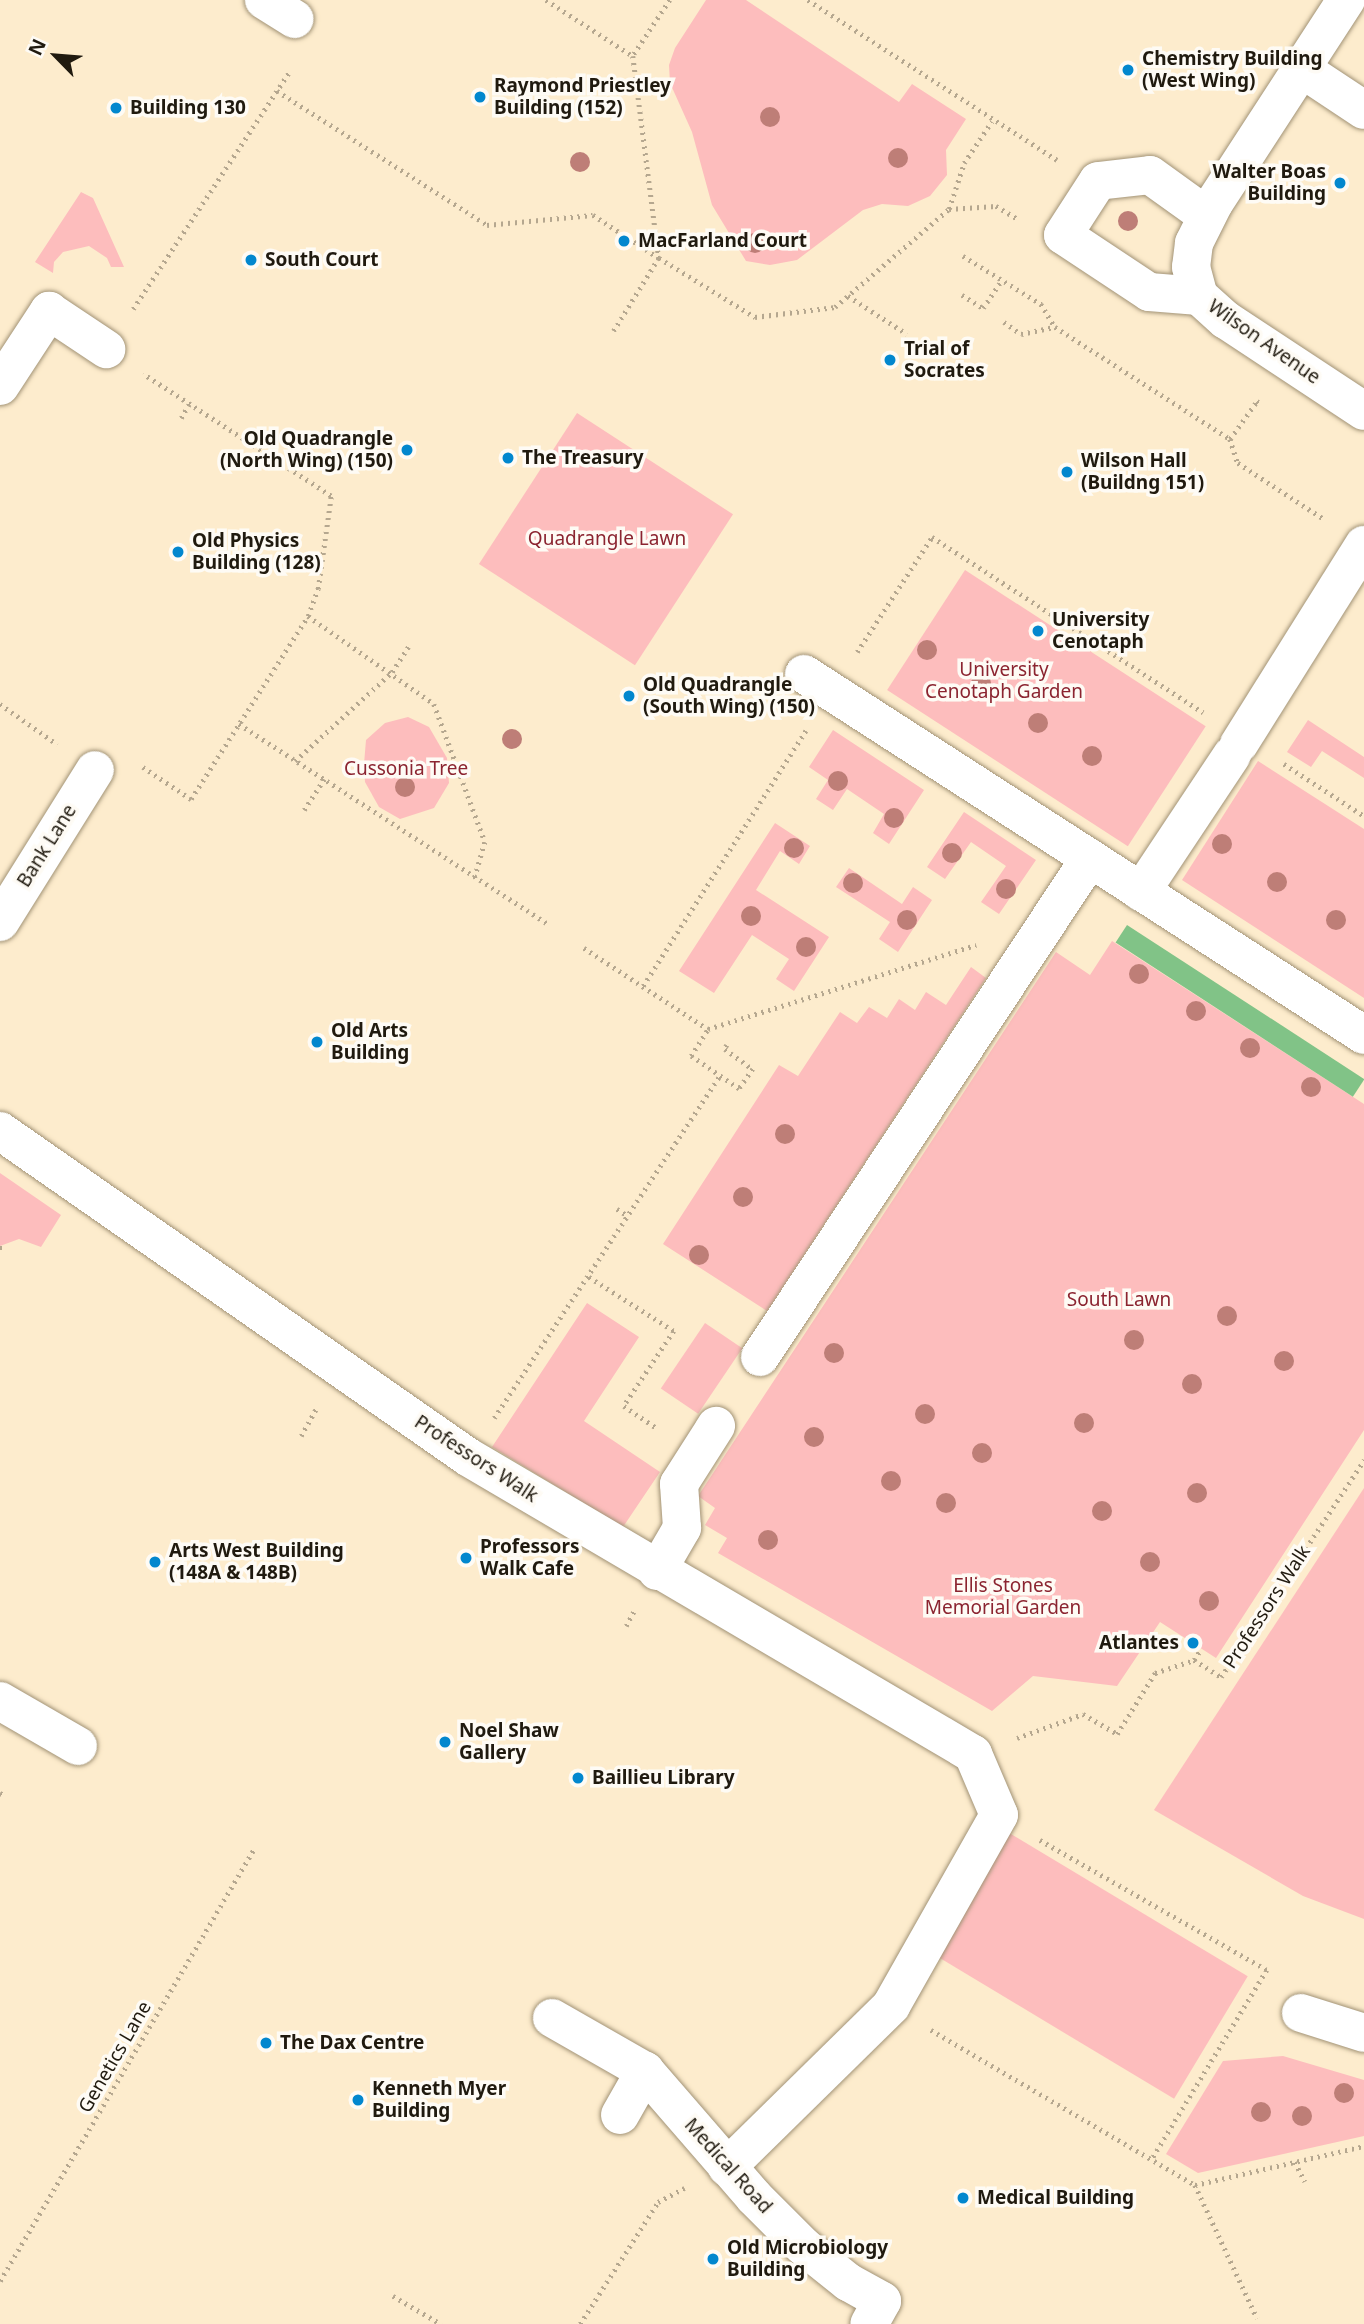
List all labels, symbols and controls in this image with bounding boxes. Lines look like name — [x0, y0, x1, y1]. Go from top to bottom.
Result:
north arrow — [21, 21, 91, 91]
text: N — [22, 35, 52, 60]
place label: Chemistry Building (West Wing) — [1142, 48, 1323, 92]
marker: Chemistry Building (West Wing) — [1120, 62, 1136, 78]
place label: Raymond Priestley Building (152) — [494, 75, 671, 119]
marker: Raymond Priestley Building (152) — [472, 89, 488, 105]
place label: Building 130 — [130, 97, 246, 119]
marker: Building 130 — [108, 100, 124, 116]
place label: Walter Boas Building — [1213, 161, 1326, 205]
marker: Walter Boas Building — [1332, 175, 1348, 191]
place label: MacFarland Court — [638, 230, 807, 252]
marker: MacFarland Court — [616, 233, 632, 249]
place label: South Court — [265, 249, 378, 271]
marker: South Court — [243, 252, 259, 268]
street label: Wilson Avenue — [1204, 295, 1324, 389]
place label: Trial of Socrates — [904, 338, 985, 382]
marker: Trial of Socrates — [882, 352, 898, 368]
place label: Old Quadrangle (North Wing) (150) — [220, 428, 393, 472]
marker: Old Quadrangle (North Wing) (150) — [399, 442, 415, 458]
place label: The Treasury — [522, 447, 644, 469]
marker: The Treasury — [500, 450, 516, 466]
place label: Wilson Hall (Buildng 151) — [1081, 450, 1204, 494]
marker: Wilson Hall (Buildng 151) — [1059, 464, 1075, 480]
park label: Quadrangle Lawn — [528, 528, 686, 550]
place label: Old Physics Building (128) — [192, 530, 321, 574]
marker: Old Physics Building (128) — [170, 544, 186, 560]
place label: University Cenotaph — [1052, 609, 1149, 653]
marker: University Cenotaph — [1030, 623, 1046, 639]
park label: University Cenotaph Garden — [925, 659, 1083, 703]
place label: Old Quadrangle (South Wing) (150) — [643, 674, 815, 718]
marker: Old Quadrangle (South Wing) (150) — [621, 688, 637, 704]
park label: Cussonia Tree — [344, 758, 468, 780]
street label: Bank Lane — [13, 801, 81, 891]
place label: Old Arts Building — [331, 1020, 409, 1064]
marker: Old Arts Building — [309, 1034, 325, 1050]
park label: South Lawn — [1067, 1289, 1171, 1311]
street label: Professors Walk — [410, 1411, 542, 1507]
place label: Professors Walk Cafe — [480, 1536, 579, 1580]
place label: Arts West Building (148A & 148B) — [169, 1540, 344, 1584]
street label: Professors Walk — [1219, 1541, 1315, 1673]
marker: Professors Walk Cafe — [458, 1550, 474, 1566]
marker: Arts West Building (148A & 148B) — [147, 1554, 163, 1570]
park label: Ellis Stones Memorial Garden — [925, 1575, 1081, 1619]
place label: Atlantes — [1099, 1632, 1179, 1654]
marker: Atlantes — [1185, 1635, 1201, 1651]
place label: Noel Shaw Gallery — [459, 1720, 559, 1764]
marker: Noel Shaw Gallery — [437, 1734, 453, 1750]
place label: Baillieu Library — [592, 1767, 734, 1789]
marker: Baillieu Library — [570, 1770, 586, 1786]
street label: Genetics Lane — [74, 1997, 156, 2117]
place label: The Dax Centre — [280, 2032, 424, 2054]
marker: The Dax Centre — [258, 2035, 274, 2051]
place label: Kenneth Myer Building — [372, 2078, 506, 2122]
marker: Kenneth Myer Building — [350, 2092, 366, 2108]
street label: Medical Road — [679, 2114, 777, 2218]
place label: Medical Building — [977, 2187, 1134, 2209]
marker: Medical Building — [955, 2190, 971, 2206]
place label: Old Microbiology Building — [727, 2237, 888, 2281]
marker: Old Microbiology Building — [705, 2251, 721, 2267]

